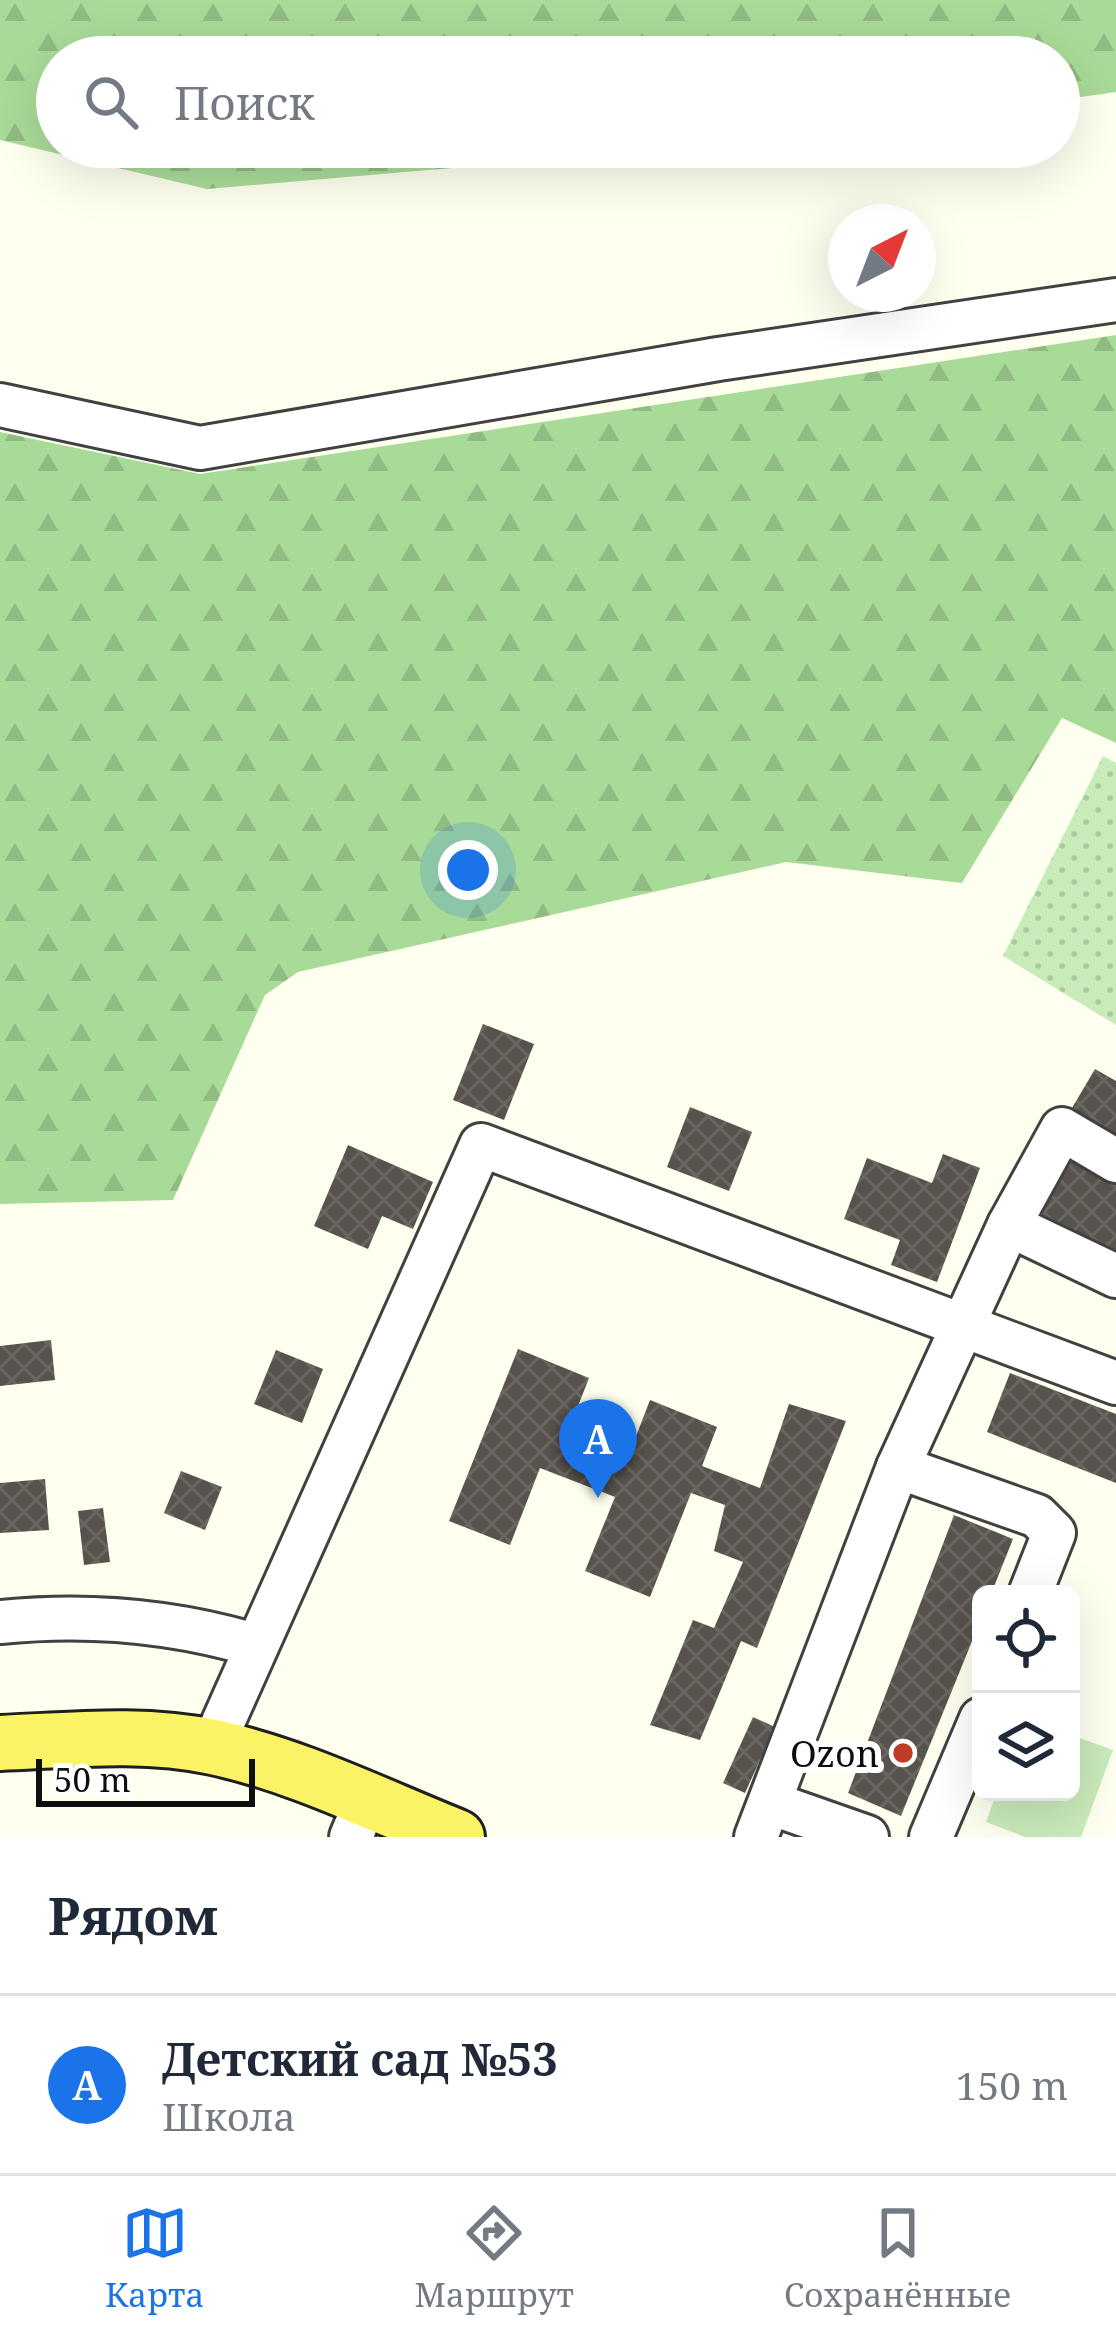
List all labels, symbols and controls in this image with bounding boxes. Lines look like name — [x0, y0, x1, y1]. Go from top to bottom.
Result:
search box — [36, 36, 1080, 168]
icon: search — [78, 69, 144, 135]
text: Поиск — [174, 72, 315, 133]
north arrow — [828, 204, 936, 312]
your location — [438, 840, 498, 900]
pin: A — [559, 1399, 637, 1498]
map controls — [972, 1585, 1080, 1801]
button: locate — [972, 1585, 1080, 1693]
button: layers — [972, 1693, 1080, 1801]
place label: Ozon — [790, 1729, 879, 1778]
marker: Ozon — [890, 1740, 916, 1766]
scale bar — [36, 1753, 255, 1806]
text: 50 m — [54, 1757, 131, 1802]
text: Рядом — [48, 1880, 218, 1950]
text: Детский сад №53 — [162, 2028, 558, 2089]
text: A — [72, 2058, 102, 2111]
text: 150 m — [956, 2058, 1068, 2111]
text: Школа — [162, 2089, 296, 2142]
tab: Карта — [105, 2200, 204, 2317]
tab: Маршрут — [414, 2200, 574, 2317]
tab: Сохранённые — [784, 2200, 1011, 2317]

